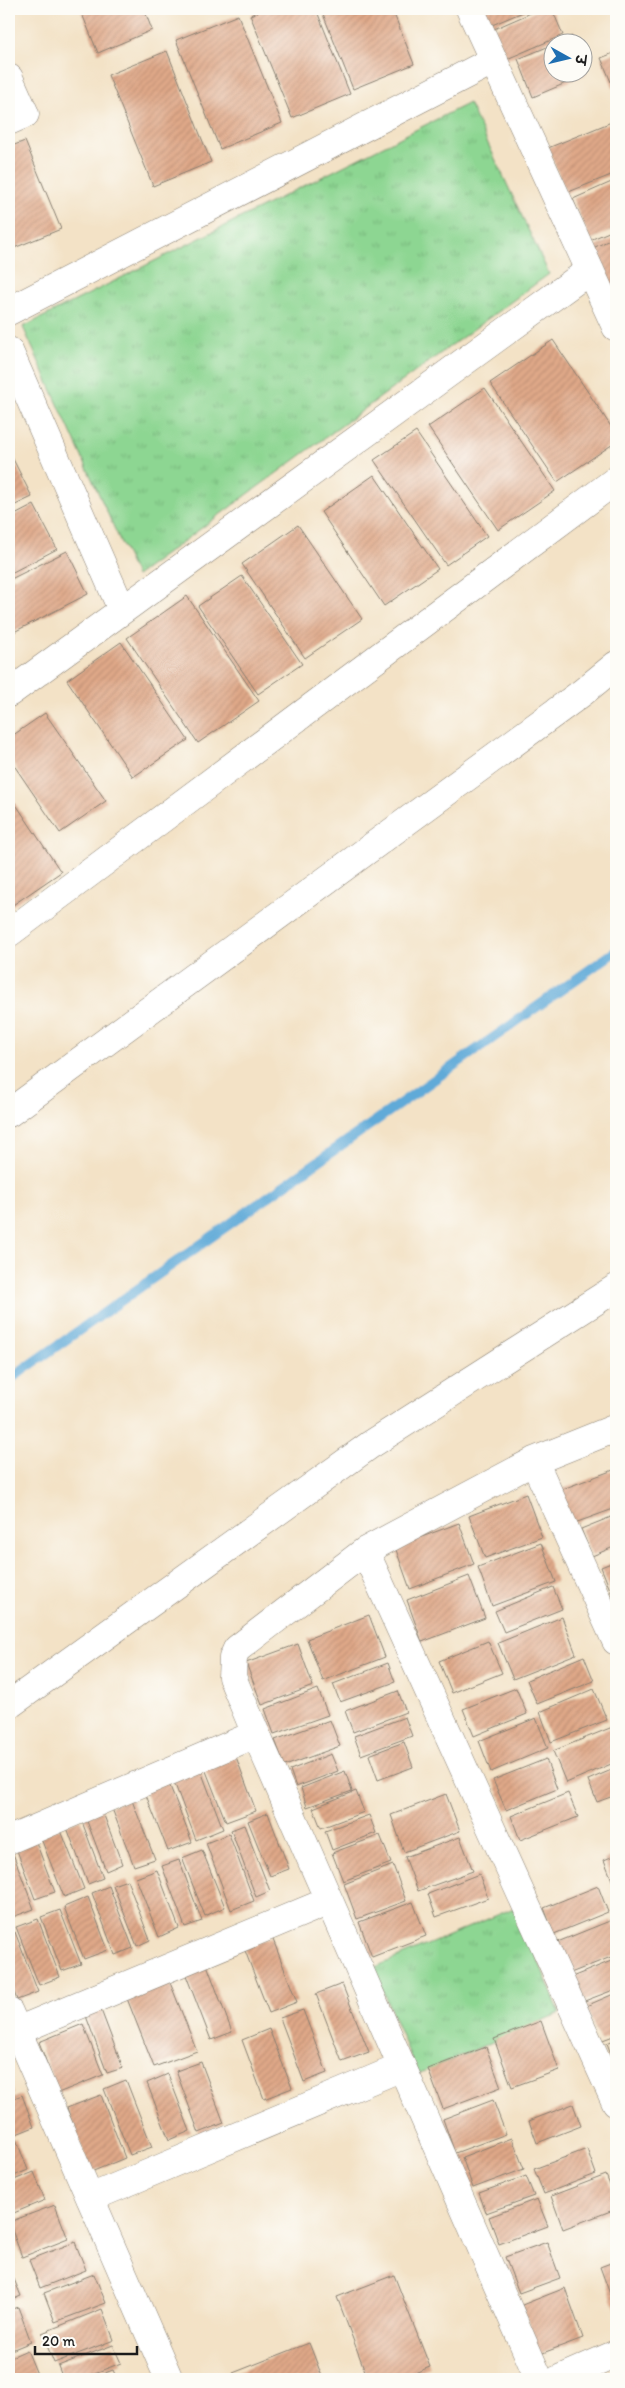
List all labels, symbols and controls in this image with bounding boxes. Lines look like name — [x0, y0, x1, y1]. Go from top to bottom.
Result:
north arrow — [542, 32, 592, 82]
text: उ — [571, 52, 590, 67]
scale bar — [35, 2323, 138, 2355]
text: 20 m — [42, 2332, 76, 2350]

